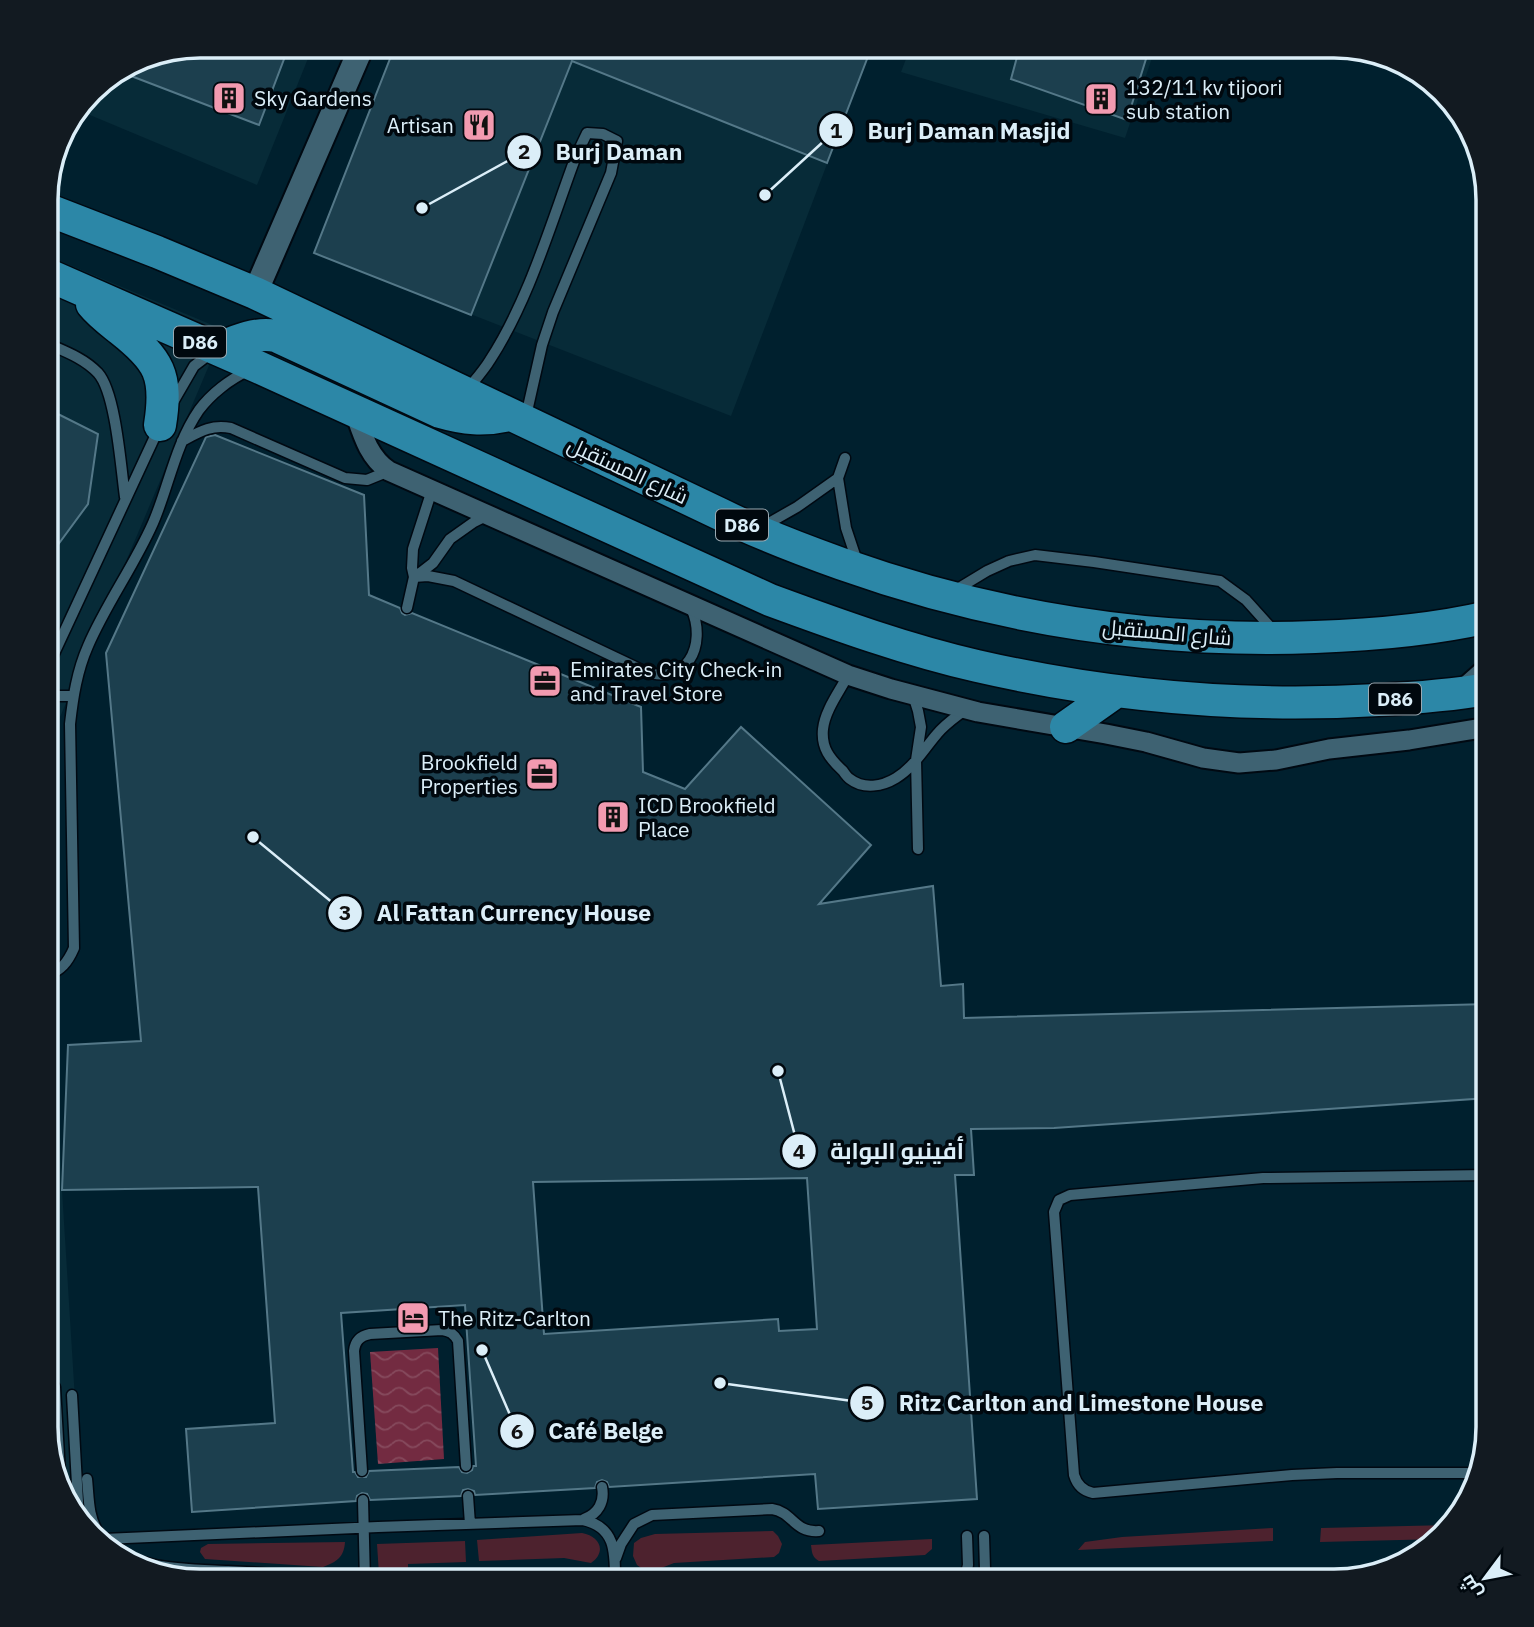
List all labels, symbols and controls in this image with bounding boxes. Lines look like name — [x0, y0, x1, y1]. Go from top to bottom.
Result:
place label: 132/11 kv tijoori sub station — [1126, 73, 1282, 125]
building icon: Sky Gardens — [210, 79, 248, 117]
building icon: 132/11 kv tijoori sub station — [1082, 80, 1120, 118]
place label: Sky Gardens — [254, 84, 372, 112]
restaurant icon: Artisan — [460, 106, 498, 144]
callout: Burj Daman Masjid — [819, 108, 1085, 152]
place label: Artisan — [387, 111, 454, 139]
text: Burj Daman Masjid — [868, 115, 1070, 145]
text: 1 — [830, 116, 843, 144]
callout: Burj Daman — [506, 130, 696, 174]
text: Burj Daman — [556, 136, 682, 166]
text: 2 — [518, 137, 530, 165]
road number: D86 — [174, 326, 226, 358]
street label: شارع المستقبل — [563, 430, 693, 511]
road number: D86 — [716, 510, 768, 540]
street label: شارع المستقبل — [1101, 612, 1233, 653]
place label: Emirates City Check-in and Travel Store — [570, 655, 783, 707]
office icon: Emirates City Check-in and Travel Store — [526, 662, 564, 700]
road number: D86 — [1369, 684, 1421, 714]
place label: Brookfield Properties — [420, 748, 518, 800]
office icon: Brookfield Properties — [523, 755, 561, 793]
place label: ICD Brookfield Place — [638, 791, 776, 843]
building icon: ICD Brookfield Place — [594, 798, 632, 836]
callout: Al Fattan Currency House — [328, 891, 665, 935]
text: Al Fattan Currency House — [377, 897, 651, 927]
text: 3 — [339, 898, 351, 926]
callout: أفينيو البوابة — [781, 1129, 978, 1173]
text: أفينيو البوابة — [830, 1135, 964, 1165]
text: 4 — [793, 1137, 805, 1165]
hotel icon: The Ritz-Carlton — [394, 1299, 432, 1337]
place label: The Ritz-Carlton — [438, 1304, 591, 1332]
callout: Ritz Carlton and Limestone House — [850, 1381, 1278, 1425]
text: Ritz Carlton and Limestone House — [899, 1387, 1263, 1417]
text: 5 — [861, 1388, 873, 1416]
callout: Café Belge — [499, 1409, 678, 1453]
text: Café Belge — [548, 1415, 664, 1445]
text: 6 — [511, 1417, 523, 1445]
north arrow — [1450, 1543, 1520, 1613]
text: ش — [1454, 1570, 1487, 1604]

